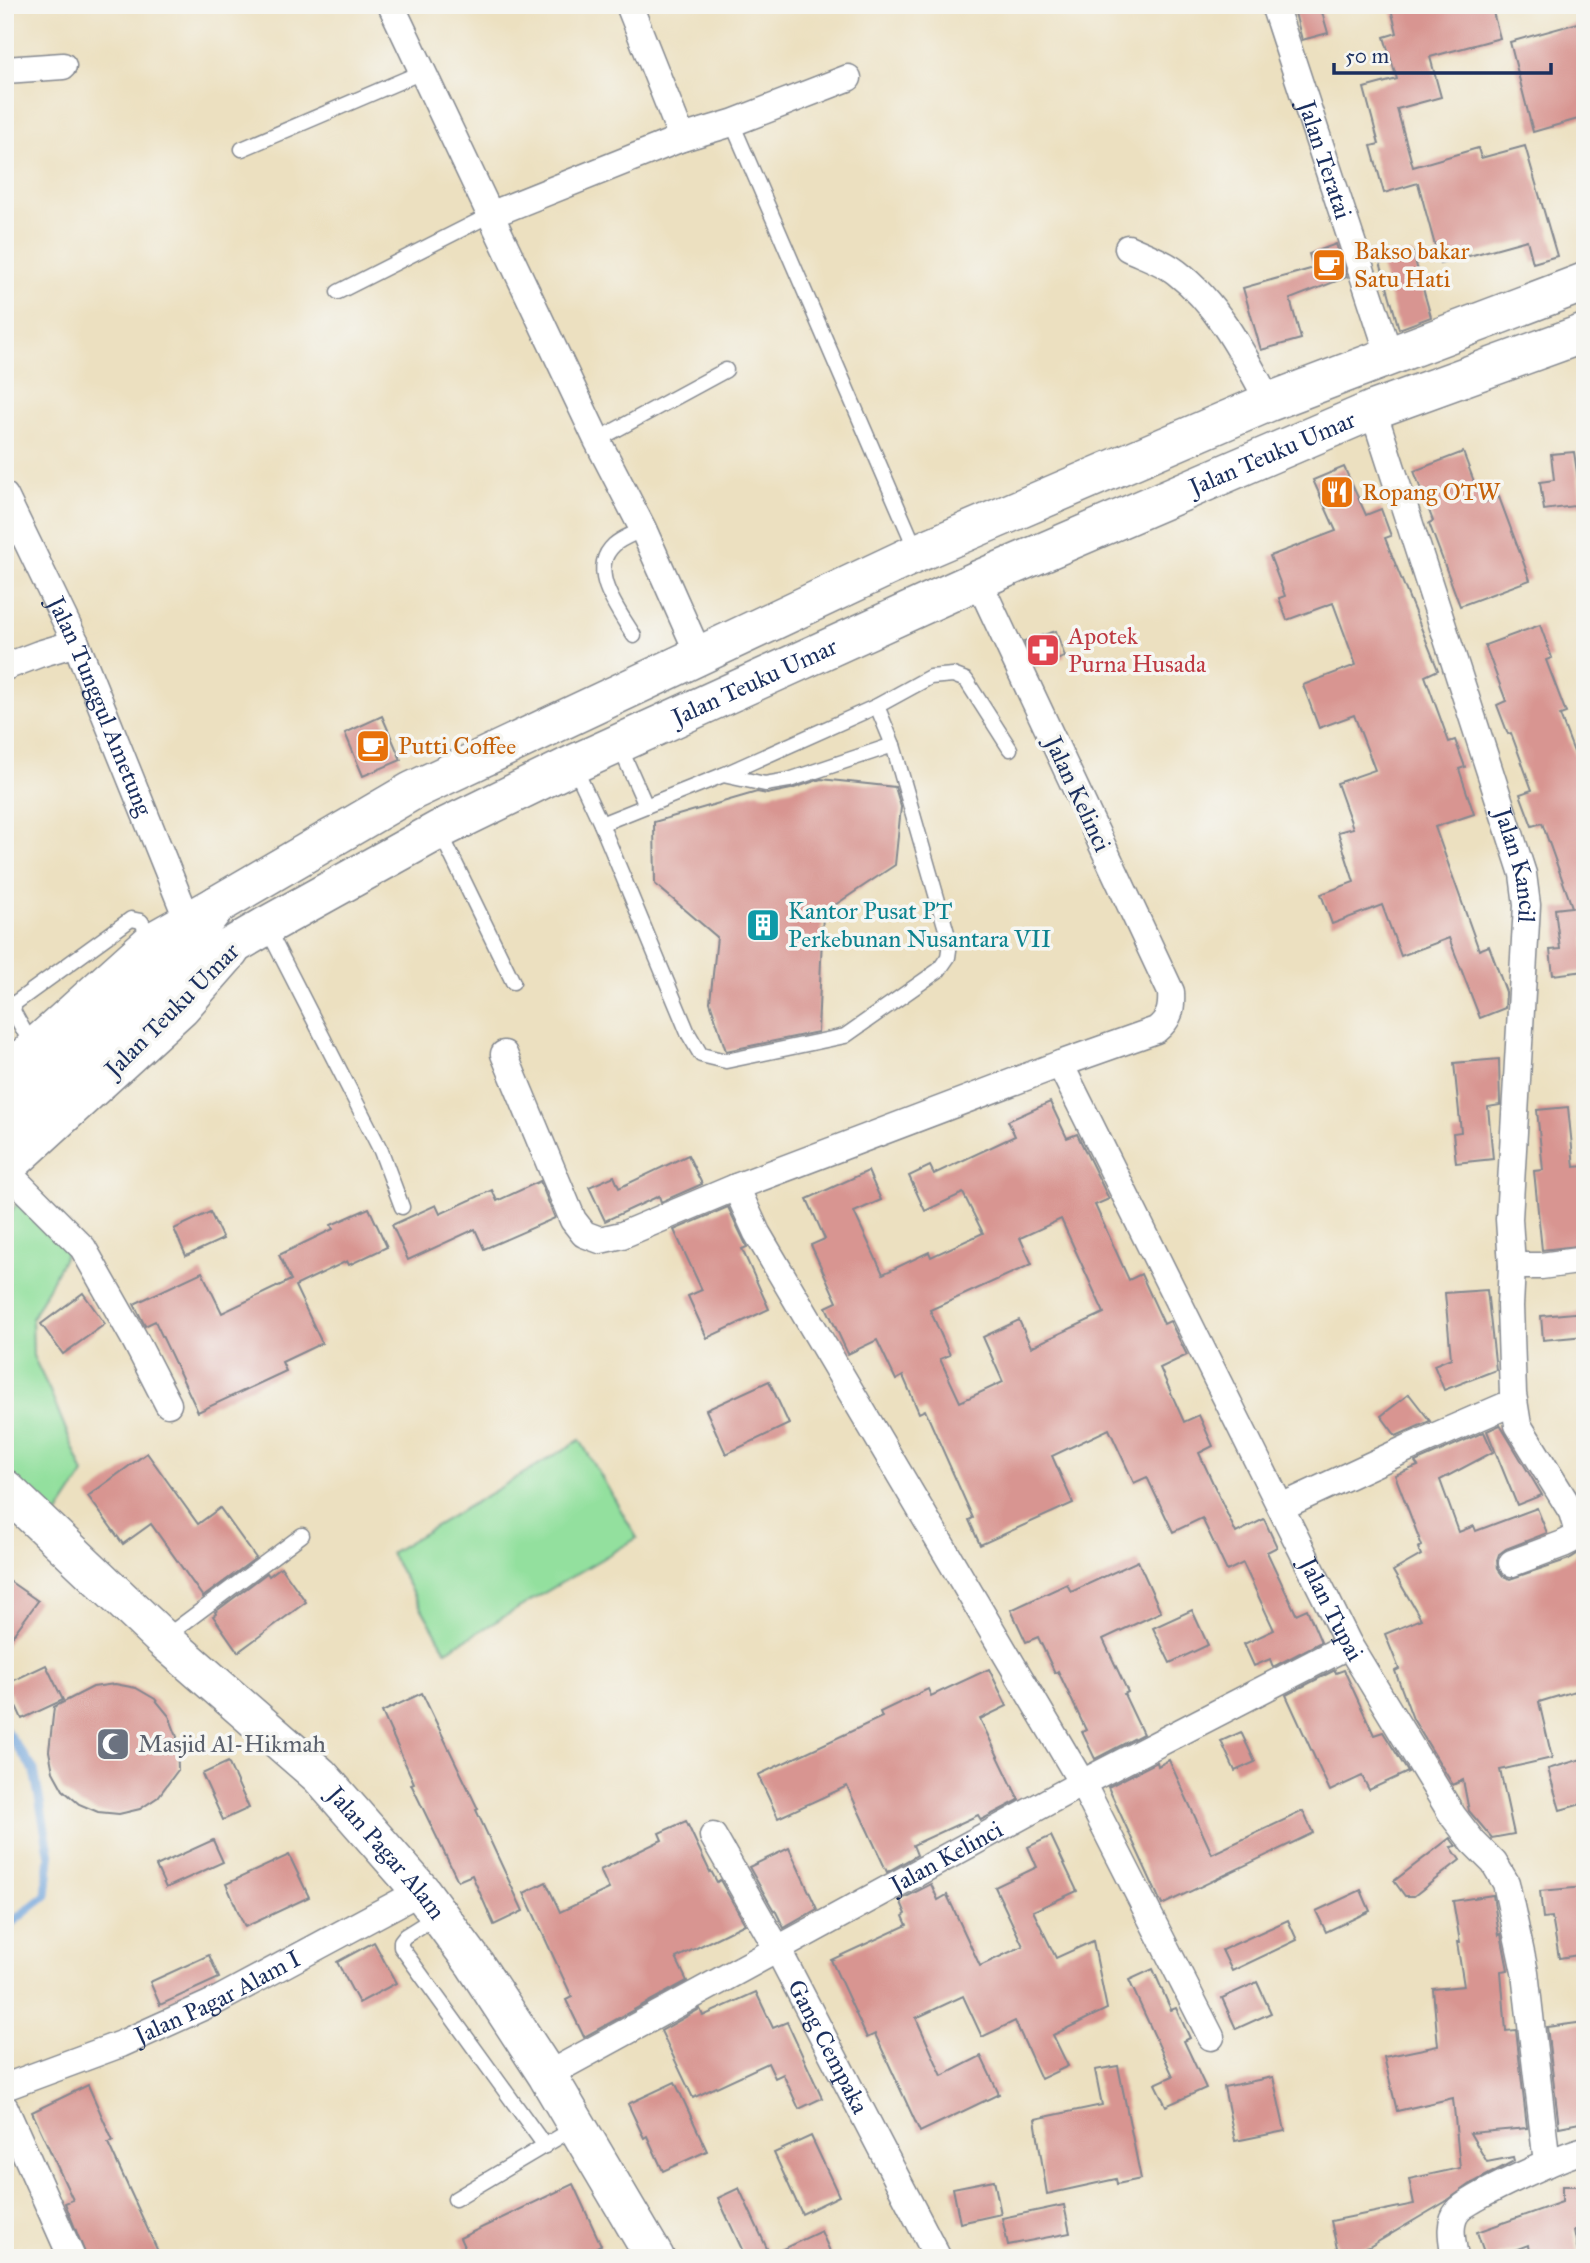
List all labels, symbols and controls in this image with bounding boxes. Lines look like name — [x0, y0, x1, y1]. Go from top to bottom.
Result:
scale bar — [1334, 32, 1552, 76]
text: 50 m — [1345, 43, 1390, 69]
street label: Jalan Teratai — [1291, 94, 1359, 223]
place label: Bakso bakar Satu Hati — [1354, 236, 1469, 294]
cafe icon: Bakso bakar Satu Hati — [1310, 246, 1348, 284]
street label: Jalan Teuku Umar — [1182, 404, 1360, 503]
restaurant icon: Ropang OTW — [1318, 473, 1356, 511]
place label: Ropang OTW — [1362, 477, 1501, 507]
street label: Jalan Tunggul Ametung — [40, 589, 159, 821]
place label: Apotek Purna Husada — [1067, 621, 1207, 679]
street label: Jalan Teuku Umar — [665, 631, 842, 734]
pharmacy icon: Apotek Purna Husada — [1024, 631, 1062, 669]
cafe icon: Putti Coffee — [354, 727, 392, 765]
street label: Jalan Kelinci — [1037, 729, 1118, 857]
place label: Putti Coffee — [398, 731, 516, 761]
street label: Jalan Kancil — [1487, 801, 1542, 924]
place label: Kantor Pusat PT Perkebunan Nusantara VII — [788, 896, 1051, 954]
building icon: Kantor Pusat PT Perkebunan Nusantara VII — [744, 906, 782, 944]
street label: Jalan Teuku Umar — [96, 936, 246, 1086]
street label: Jalan Tupai — [1292, 1550, 1370, 1667]
mosque icon: Masjid Al-Hikmah — [94, 1725, 132, 1763]
place label: Masjid Al-Hikmah — [138, 1729, 326, 1759]
street label: Jalan Pagar Alam — [319, 1778, 452, 1925]
street label: Jalan Kelinci — [882, 1814, 1008, 1901]
street label: Jalan Pagar Alam I — [127, 1943, 306, 2052]
street label: Gang Cempaka — [781, 1974, 876, 2119]

